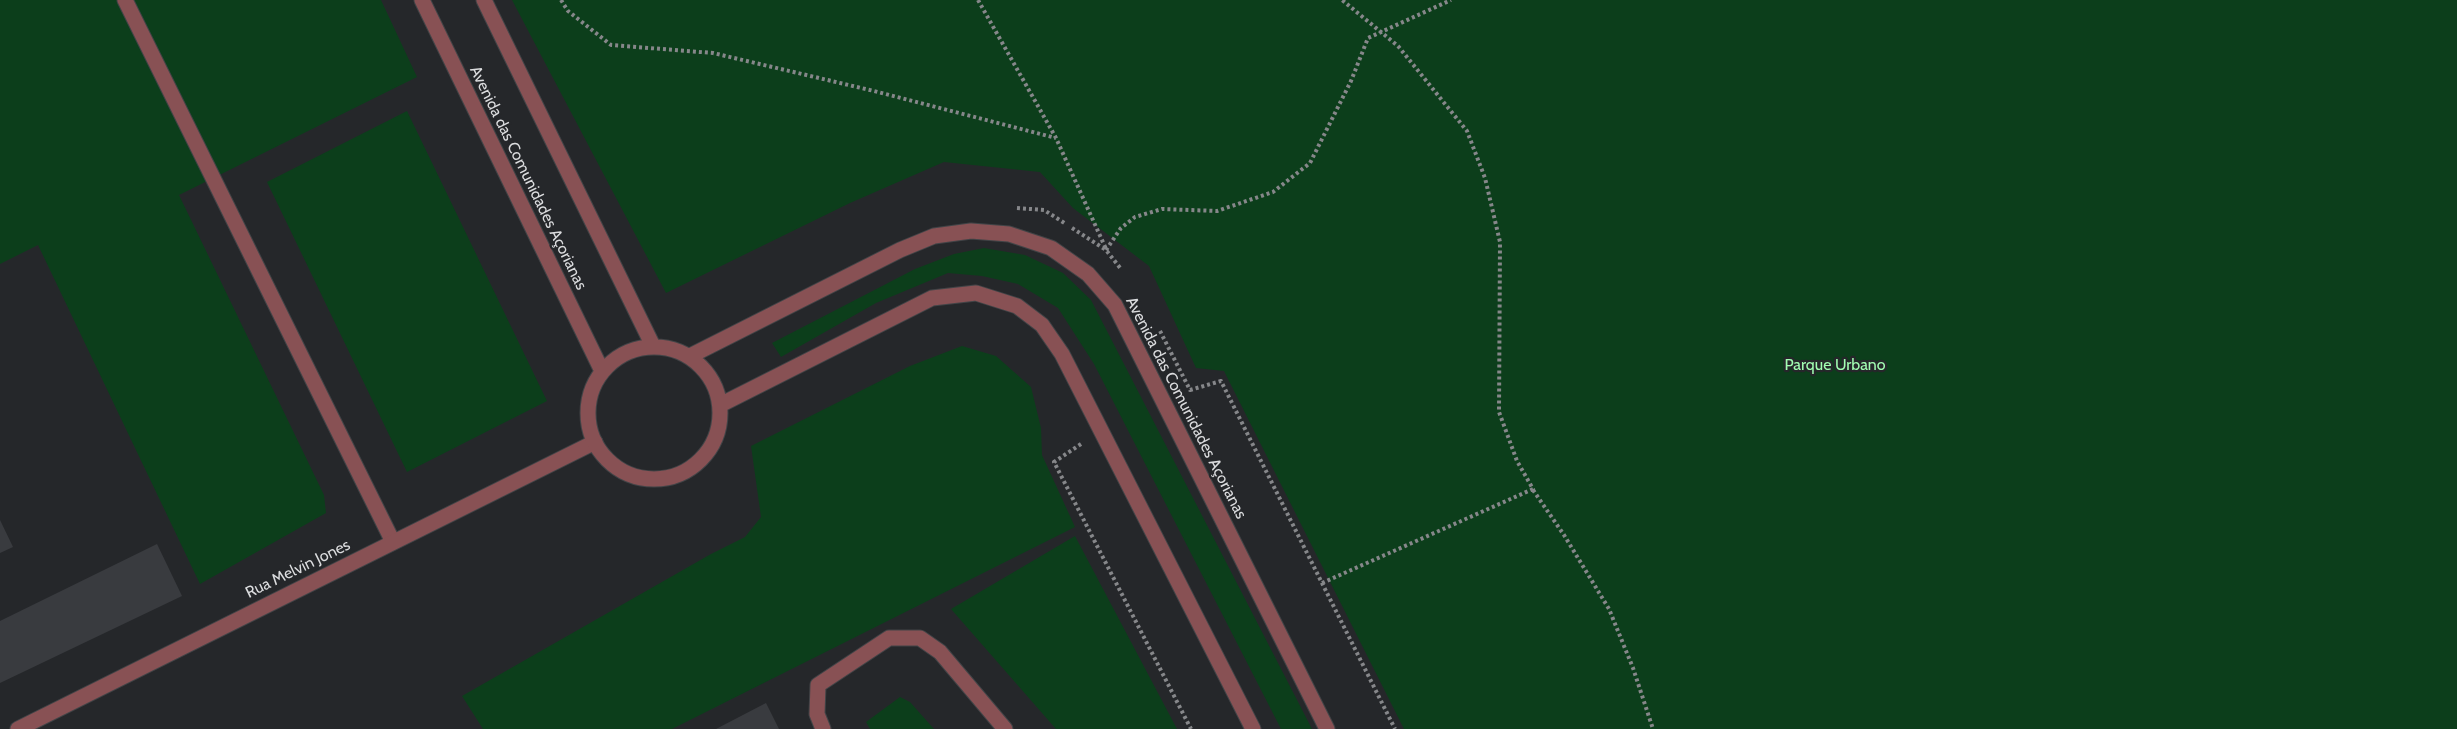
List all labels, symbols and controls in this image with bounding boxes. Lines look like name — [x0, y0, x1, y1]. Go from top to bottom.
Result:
street label: Avenida das Comunidades Açorianas — [465, 63, 591, 293]
street label: Avenida das Comunidades Açorianas — [1121, 294, 1251, 522]
park label: Parque Urbano — [1784, 355, 1886, 375]
street label: Rua Melvin Jones — [243, 535, 353, 603]

